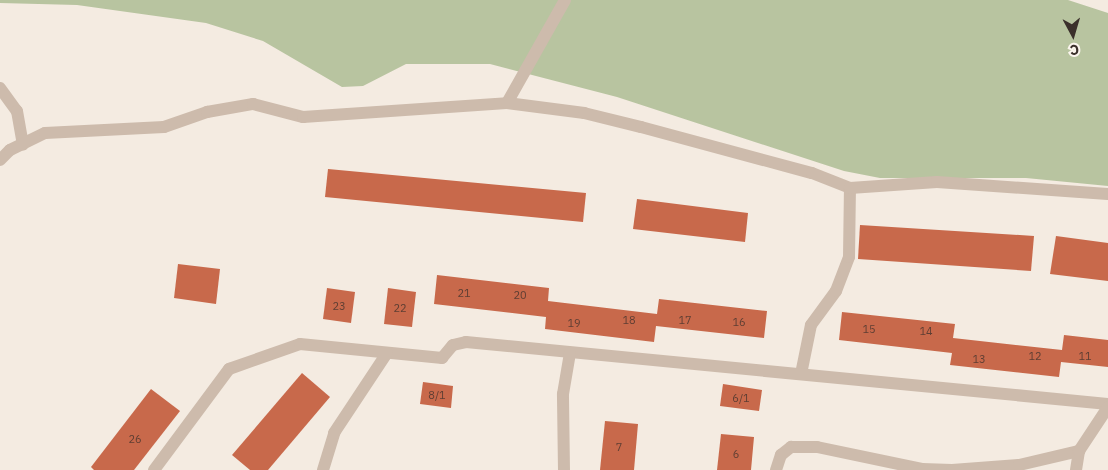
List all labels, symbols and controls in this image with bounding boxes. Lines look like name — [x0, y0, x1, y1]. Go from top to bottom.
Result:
north arrow — [1048, 10, 1098, 60]
text: С — [1069, 40, 1080, 59]
house number: 21 — [457, 286, 471, 300]
house number: 20 — [513, 288, 527, 302]
house number: 23 — [332, 299, 346, 313]
house number: 22 — [393, 301, 407, 315]
house number: 18 — [622, 313, 636, 327]
house number: 17 — [678, 313, 692, 327]
house number: 16 — [732, 315, 746, 329]
house number: 19 — [567, 316, 581, 330]
house number: 15 — [862, 322, 876, 336]
house number: 14 — [919, 324, 933, 338]
house number: 12 — [1028, 349, 1042, 363]
house number: 11 — [1078, 349, 1092, 363]
house number: 13 — [972, 352, 986, 366]
house number: 8/1 — [428, 388, 446, 402]
house number: 6/1 — [732, 391, 750, 405]
house number: 26 — [128, 432, 142, 446]
house number: 7 — [616, 440, 622, 454]
house number: 6 — [733, 447, 739, 461]

